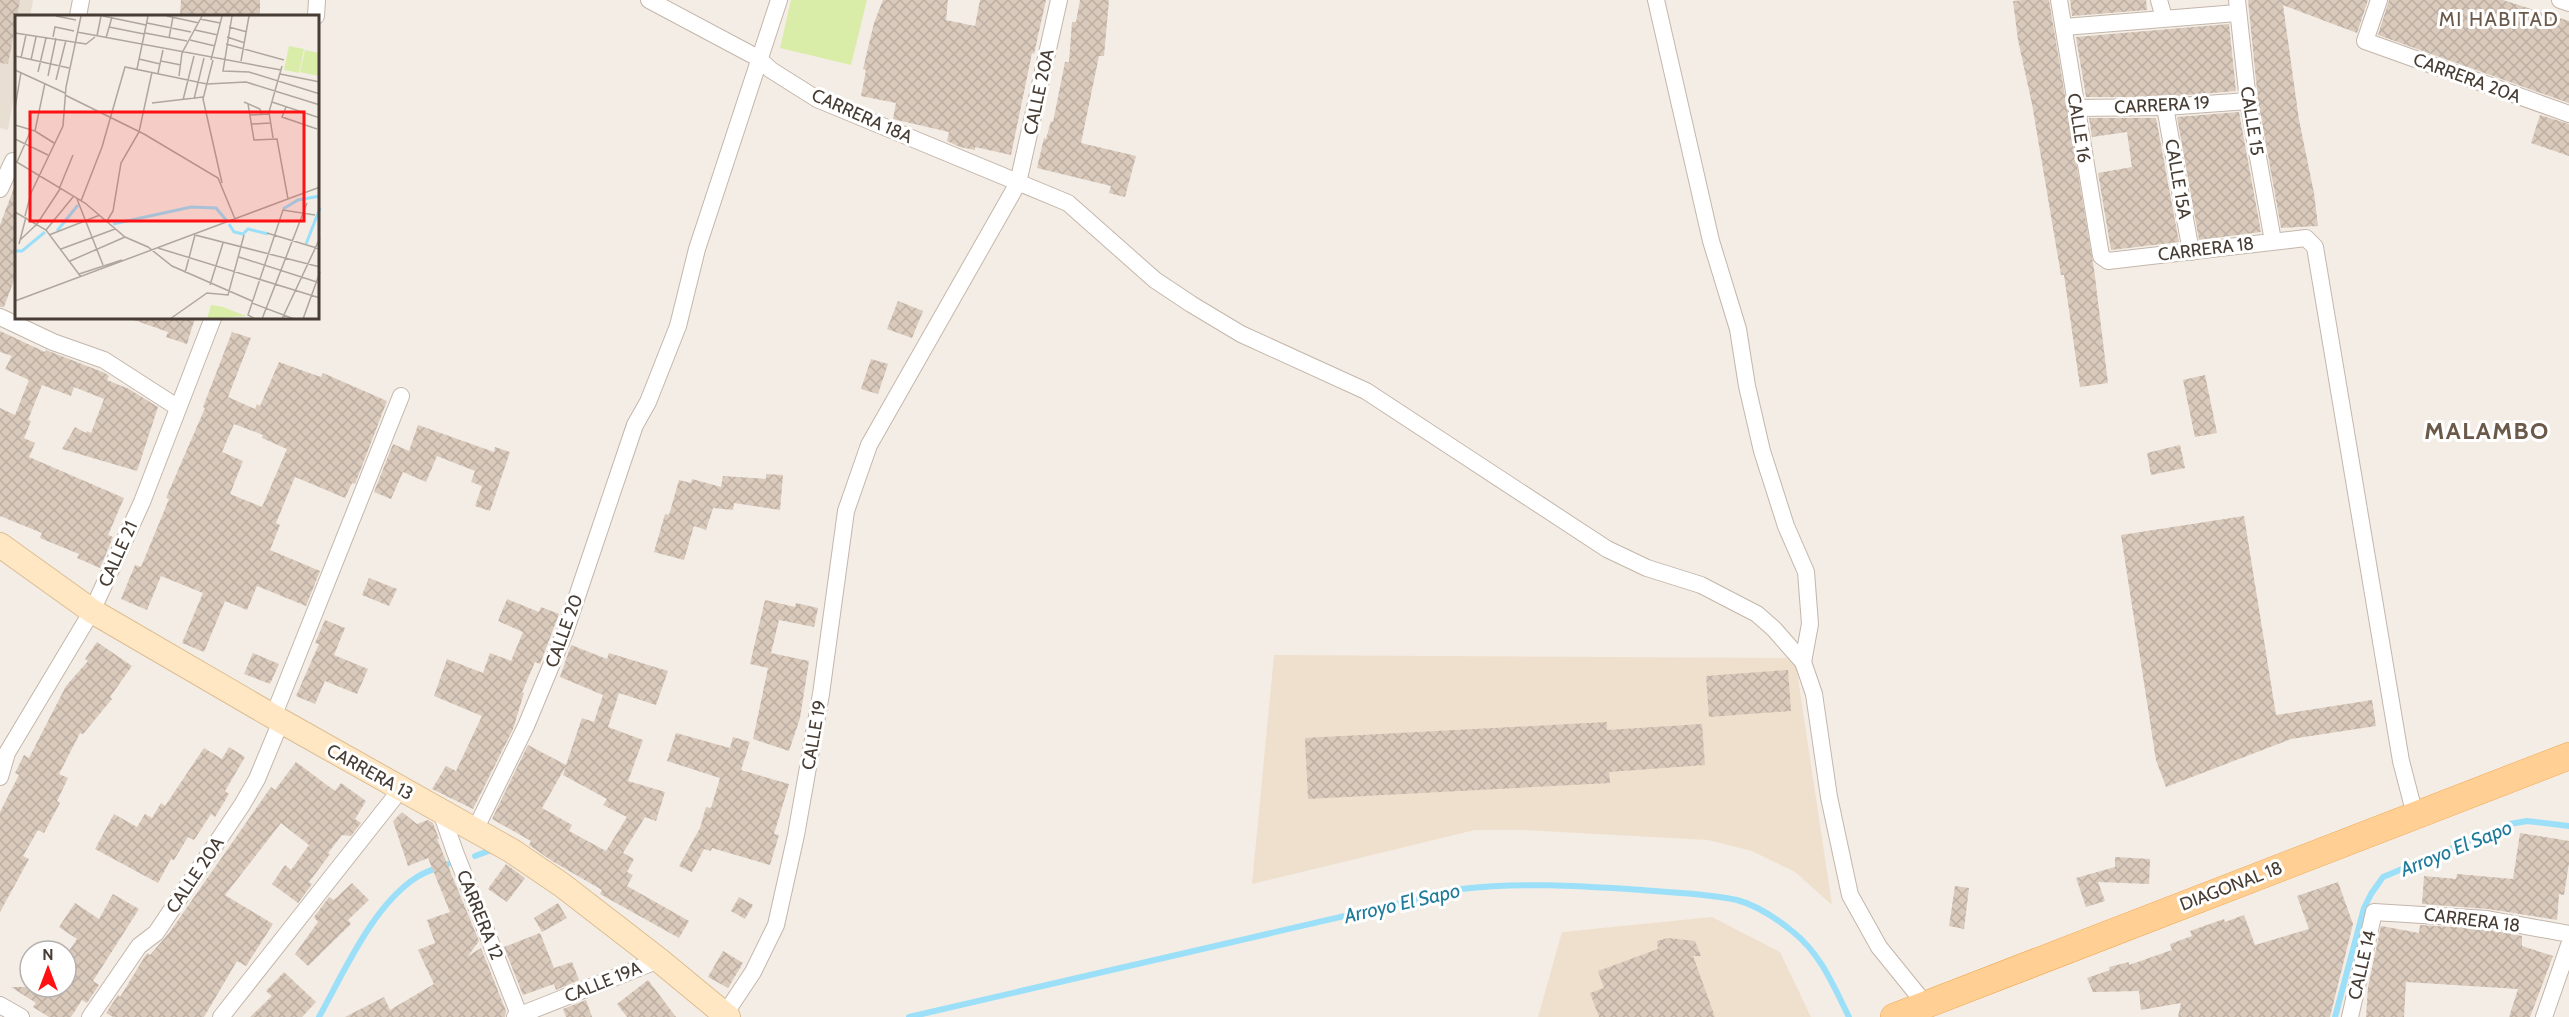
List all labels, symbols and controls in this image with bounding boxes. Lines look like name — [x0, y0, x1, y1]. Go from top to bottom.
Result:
district label: MI HABITAD — [2439, 7, 2559, 31]
inset map — [15, 15, 320, 320]
street label: CALLE 20A — [1019, 47, 1059, 137]
street label: CARRERA 20A — [2410, 48, 2524, 108]
street label: CARRERA 18A — [808, 84, 916, 148]
street label: CALLE 15 — [2236, 85, 2268, 157]
street label: CALLE 16 — [2063, 92, 2095, 164]
street label: CARRERA 19 — [2114, 92, 2210, 118]
street label: CALLE 15A — [2160, 137, 2196, 221]
street label: CARRERA 18 — [2157, 232, 2255, 266]
district label: MALAMBO — [2424, 416, 2550, 445]
street label: CALLE 21 — [94, 518, 142, 590]
street label: CALLE 20 — [541, 591, 587, 671]
street label: CALLE 19 — [797, 698, 831, 772]
street label: CARRERA 13 — [323, 739, 417, 805]
water label: Arroyo El Sapo — [2396, 815, 2515, 882]
street label: CALLE 20A — [162, 833, 228, 917]
street label: DIAGONAL 18 — [2177, 856, 2285, 916]
street label: CARRERA 12 — [452, 867, 508, 963]
water label: Arroyo El Sapo — [1341, 878, 1462, 928]
street label: CARRERA 18 — [2423, 903, 2521, 937]
street label: CALLE 14 — [2343, 928, 2381, 1002]
north arrow — [18, 939, 78, 999]
text: N — [42, 945, 54, 964]
street label: CALLE 19A — [561, 957, 645, 1007]

